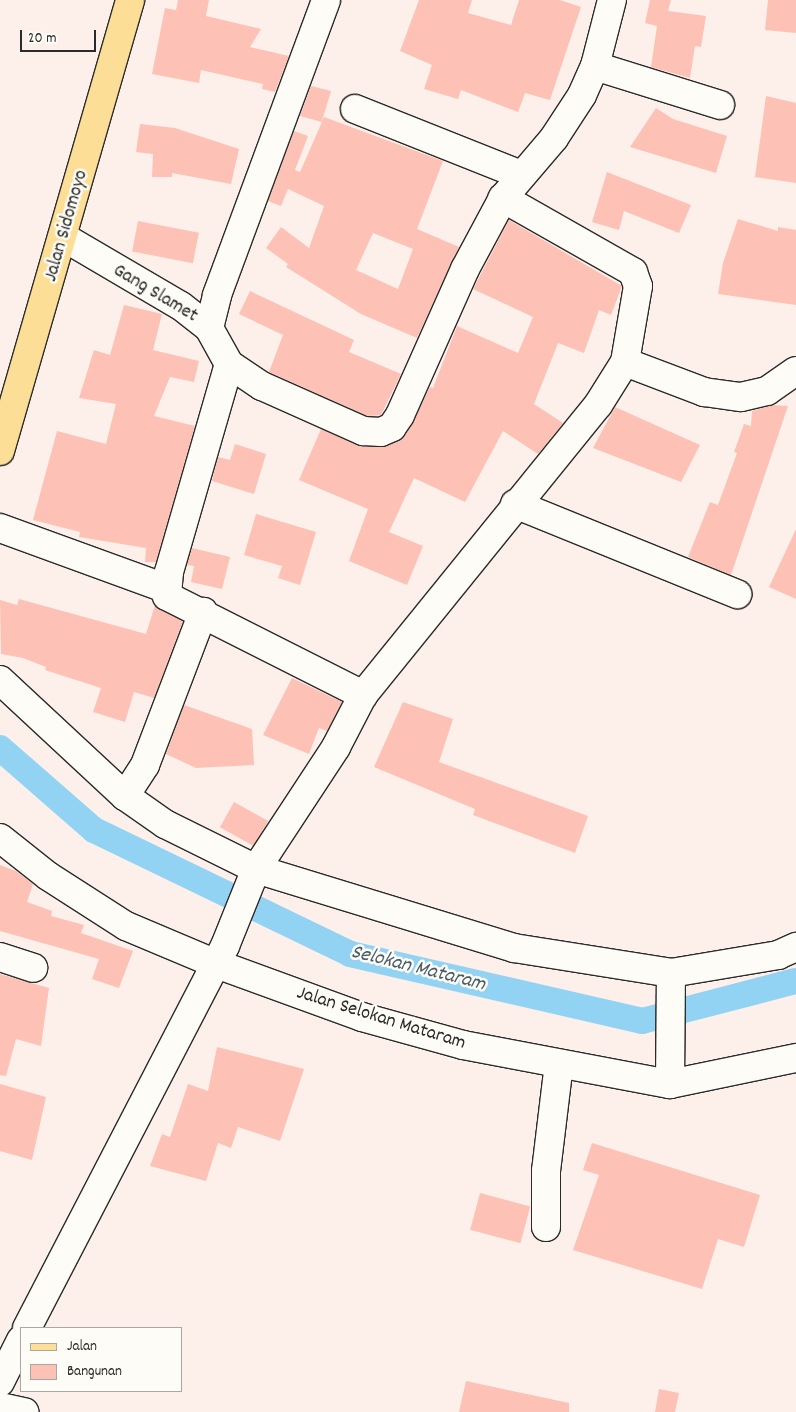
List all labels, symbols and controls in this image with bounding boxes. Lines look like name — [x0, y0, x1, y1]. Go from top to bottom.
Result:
scale bar — [22, 20, 99, 52]
text: 20 m — [28, 28, 56, 50]
street label: Jalan Sidomoyo — [40, 167, 94, 285]
street label: Gang Slamet — [108, 259, 202, 329]
water label: Selokan Mataram — [348, 940, 488, 998]
street label: Jalan Selokan Mataram — [293, 982, 469, 1056]
legend — [20, 1327, 182, 1392]
text: Jalan — [67, 1336, 97, 1358]
text: Bangunan — [67, 1361, 122, 1383]

